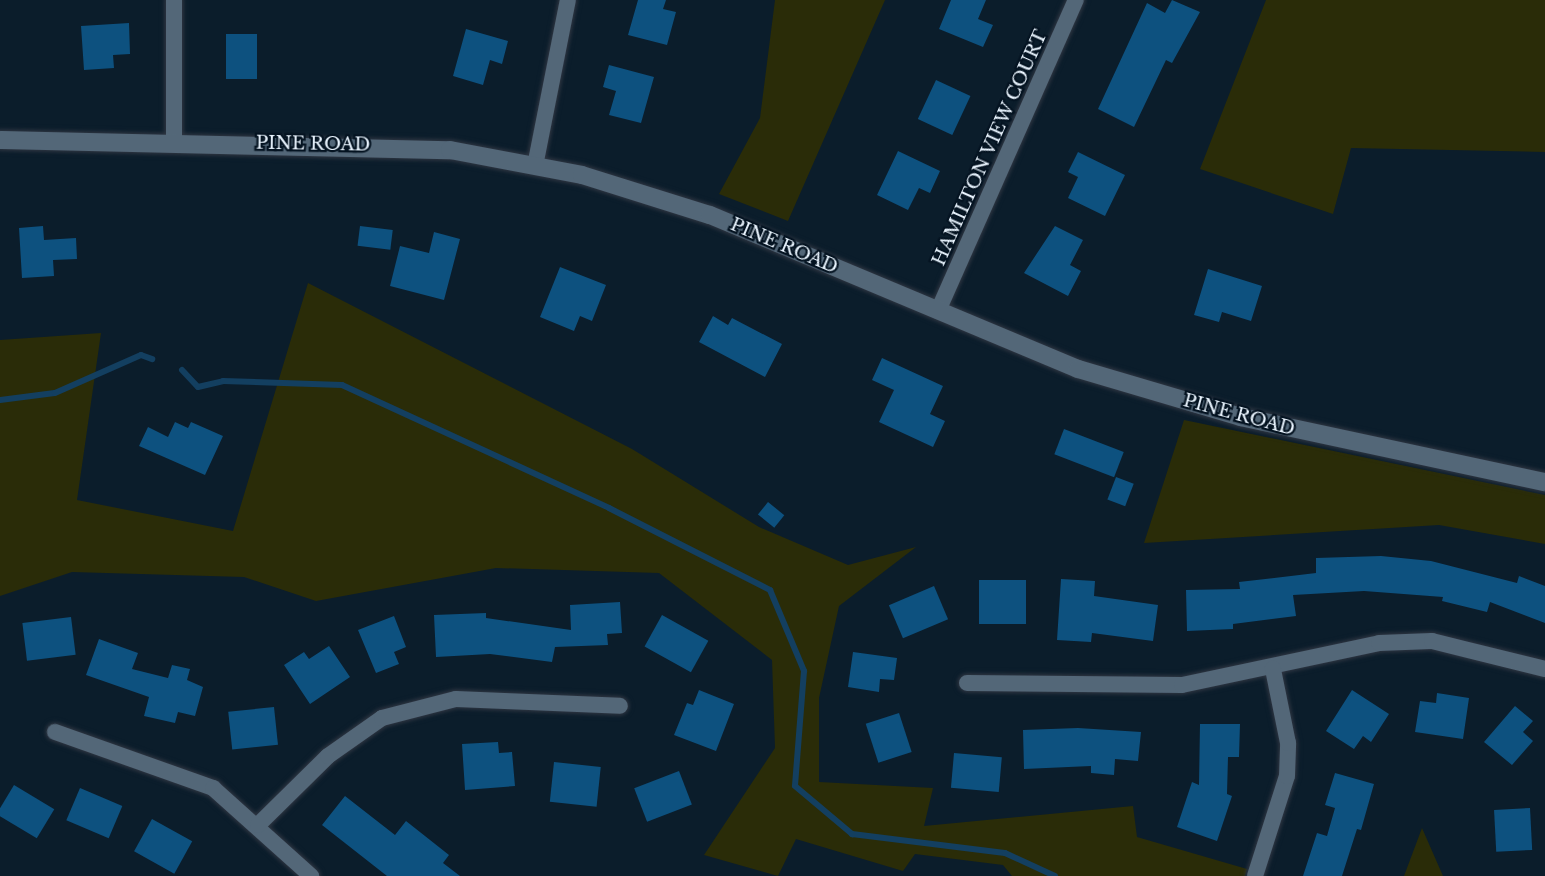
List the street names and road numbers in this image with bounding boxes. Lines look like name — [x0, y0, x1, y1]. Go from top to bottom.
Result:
street label: HAMILTON VIEW COURT — [928, 26, 1052, 270]
street label: PINE ROAD — [256, 132, 370, 156]
street label: PINE ROAD — [727, 214, 841, 278]
street label: PINE ROAD — [1181, 390, 1297, 440]

